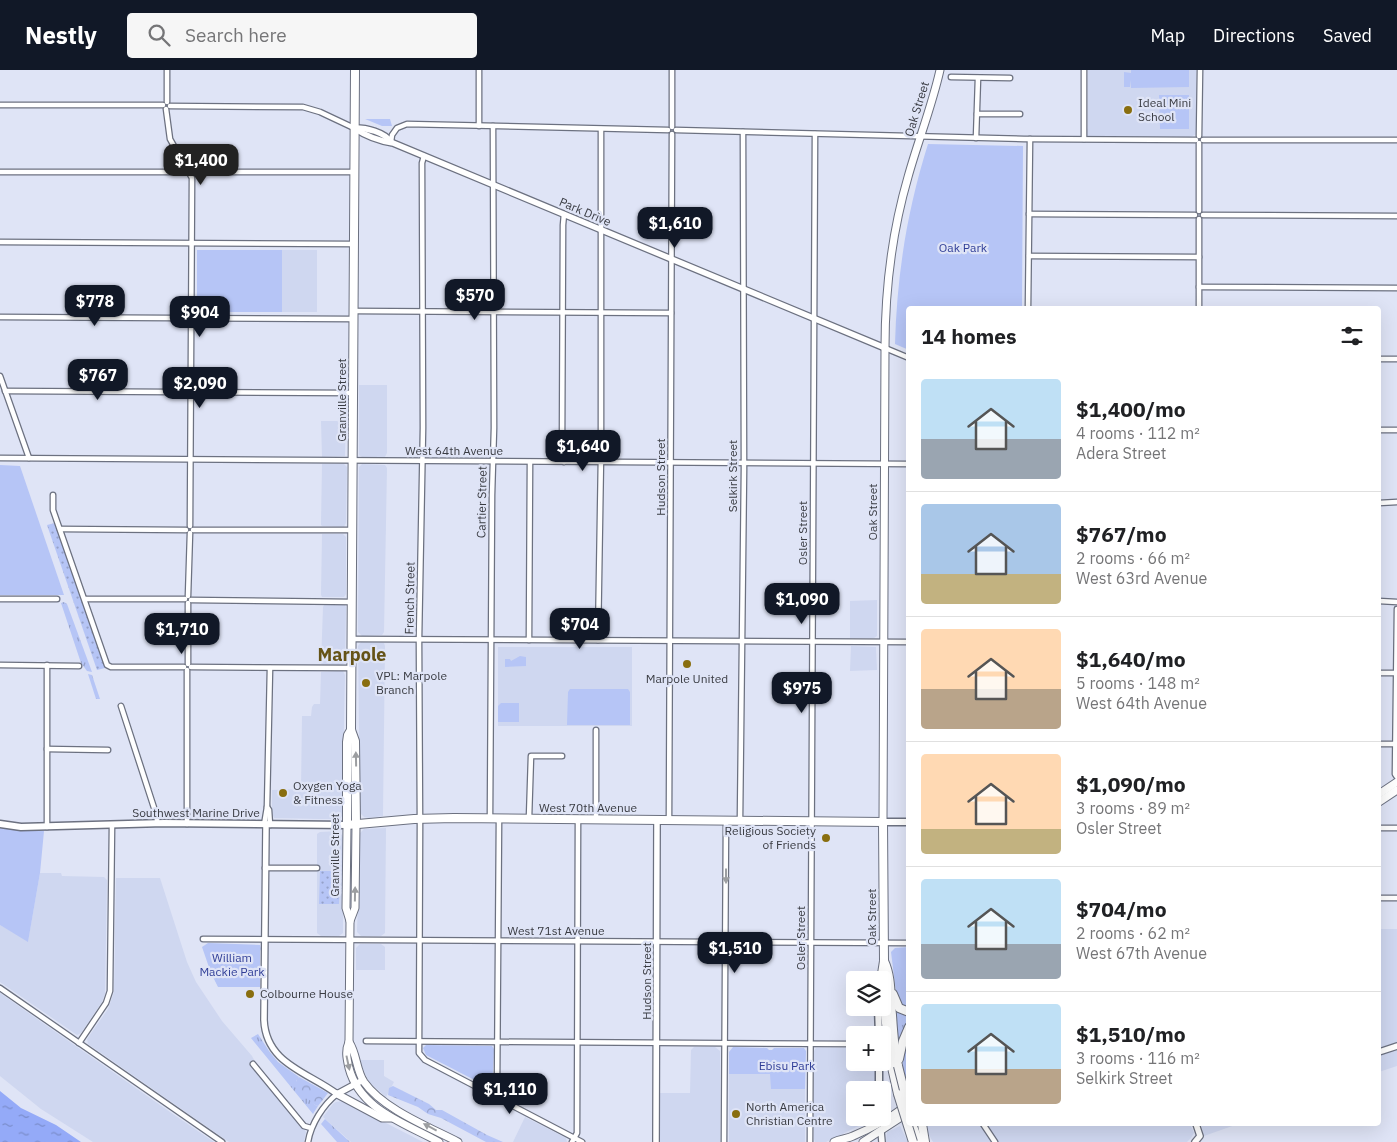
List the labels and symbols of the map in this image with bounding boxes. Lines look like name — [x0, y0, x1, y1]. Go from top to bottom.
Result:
street label: Oak Street — [901, 79, 932, 138]
place label: Ideal Mini School — [1138, 95, 1191, 124]
marker: Ideal Mini School — [1122, 104, 1134, 116]
pin: $1,400 — [160, 144, 242, 186]
street label: Park Drive — [557, 194, 614, 229]
pin: $1,610 — [634, 206, 716, 249]
park label: Oak Park — [939, 240, 988, 255]
pin: $570 — [445, 278, 505, 321]
pin: $778 — [65, 284, 125, 327]
pin: $904 — [170, 296, 230, 338]
pin: $767 — [68, 358, 128, 401]
street label: Granville Street — [334, 358, 349, 442]
pin: $2,090 — [159, 366, 241, 409]
pin: $1,640 — [542, 430, 624, 472]
street label: Hudson Street — [653, 438, 668, 516]
street label: Selkirk Street — [725, 440, 740, 512]
street label: West 64th Avenue — [405, 443, 504, 458]
street label: Cartier Street — [473, 466, 490, 538]
street label: Oak Street — [865, 484, 880, 540]
street label: Osler Street — [795, 501, 810, 565]
street label: French Street — [401, 561, 418, 635]
pin: $1,090 — [761, 582, 843, 625]
pin: $704 — [550, 608, 610, 650]
pin: $1,710 — [141, 612, 223, 655]
district label: Marpole — [318, 643, 386, 666]
marker: Marpole United — [681, 658, 693, 670]
place label: VPL: Marpole Branch — [376, 668, 447, 697]
place label: Marpole United — [646, 671, 728, 686]
pin: $975 — [772, 672, 832, 714]
marker: VPL: Marpole Branch — [360, 677, 372, 689]
one-way arrow — [351, 751, 359, 767]
place label: Oxygen Yoga & Fitness — [293, 778, 362, 807]
marker: Oxygen Yoga & Fitness — [277, 787, 289, 799]
street label: West 70th Avenue — [539, 800, 638, 815]
street label: Southwest Marine Drive — [132, 805, 260, 820]
street label: Granville Street — [327, 813, 342, 897]
place label: Religious Society of Friends — [725, 823, 816, 852]
marker: Religious Society of Friends — [820, 832, 832, 844]
one-way arrow — [722, 868, 730, 884]
one-way arrow — [351, 885, 359, 901]
street label: Oak Street — [864, 889, 879, 945]
street label: Osler Street — [793, 906, 808, 970]
street label: West 71st Avenue — [507, 923, 605, 938]
pin: $1,510 — [694, 932, 776, 974]
street label: Hudson Street — [639, 942, 654, 1020]
park label: William Mackie Park — [199, 950, 265, 979]
place label: Colbourne House — [260, 986, 353, 1001]
marker: Colbourne House — [244, 988, 256, 1000]
one-way arrow — [345, 1056, 353, 1072]
park label: Ebisu Park — [759, 1058, 816, 1073]
pin: $1,110 — [469, 1072, 551, 1115]
place label: North America Christian Centre — [746, 1099, 833, 1128]
marker: North America Christian Centre — [730, 1108, 742, 1120]
one-way arrow — [423, 1123, 437, 1131]

